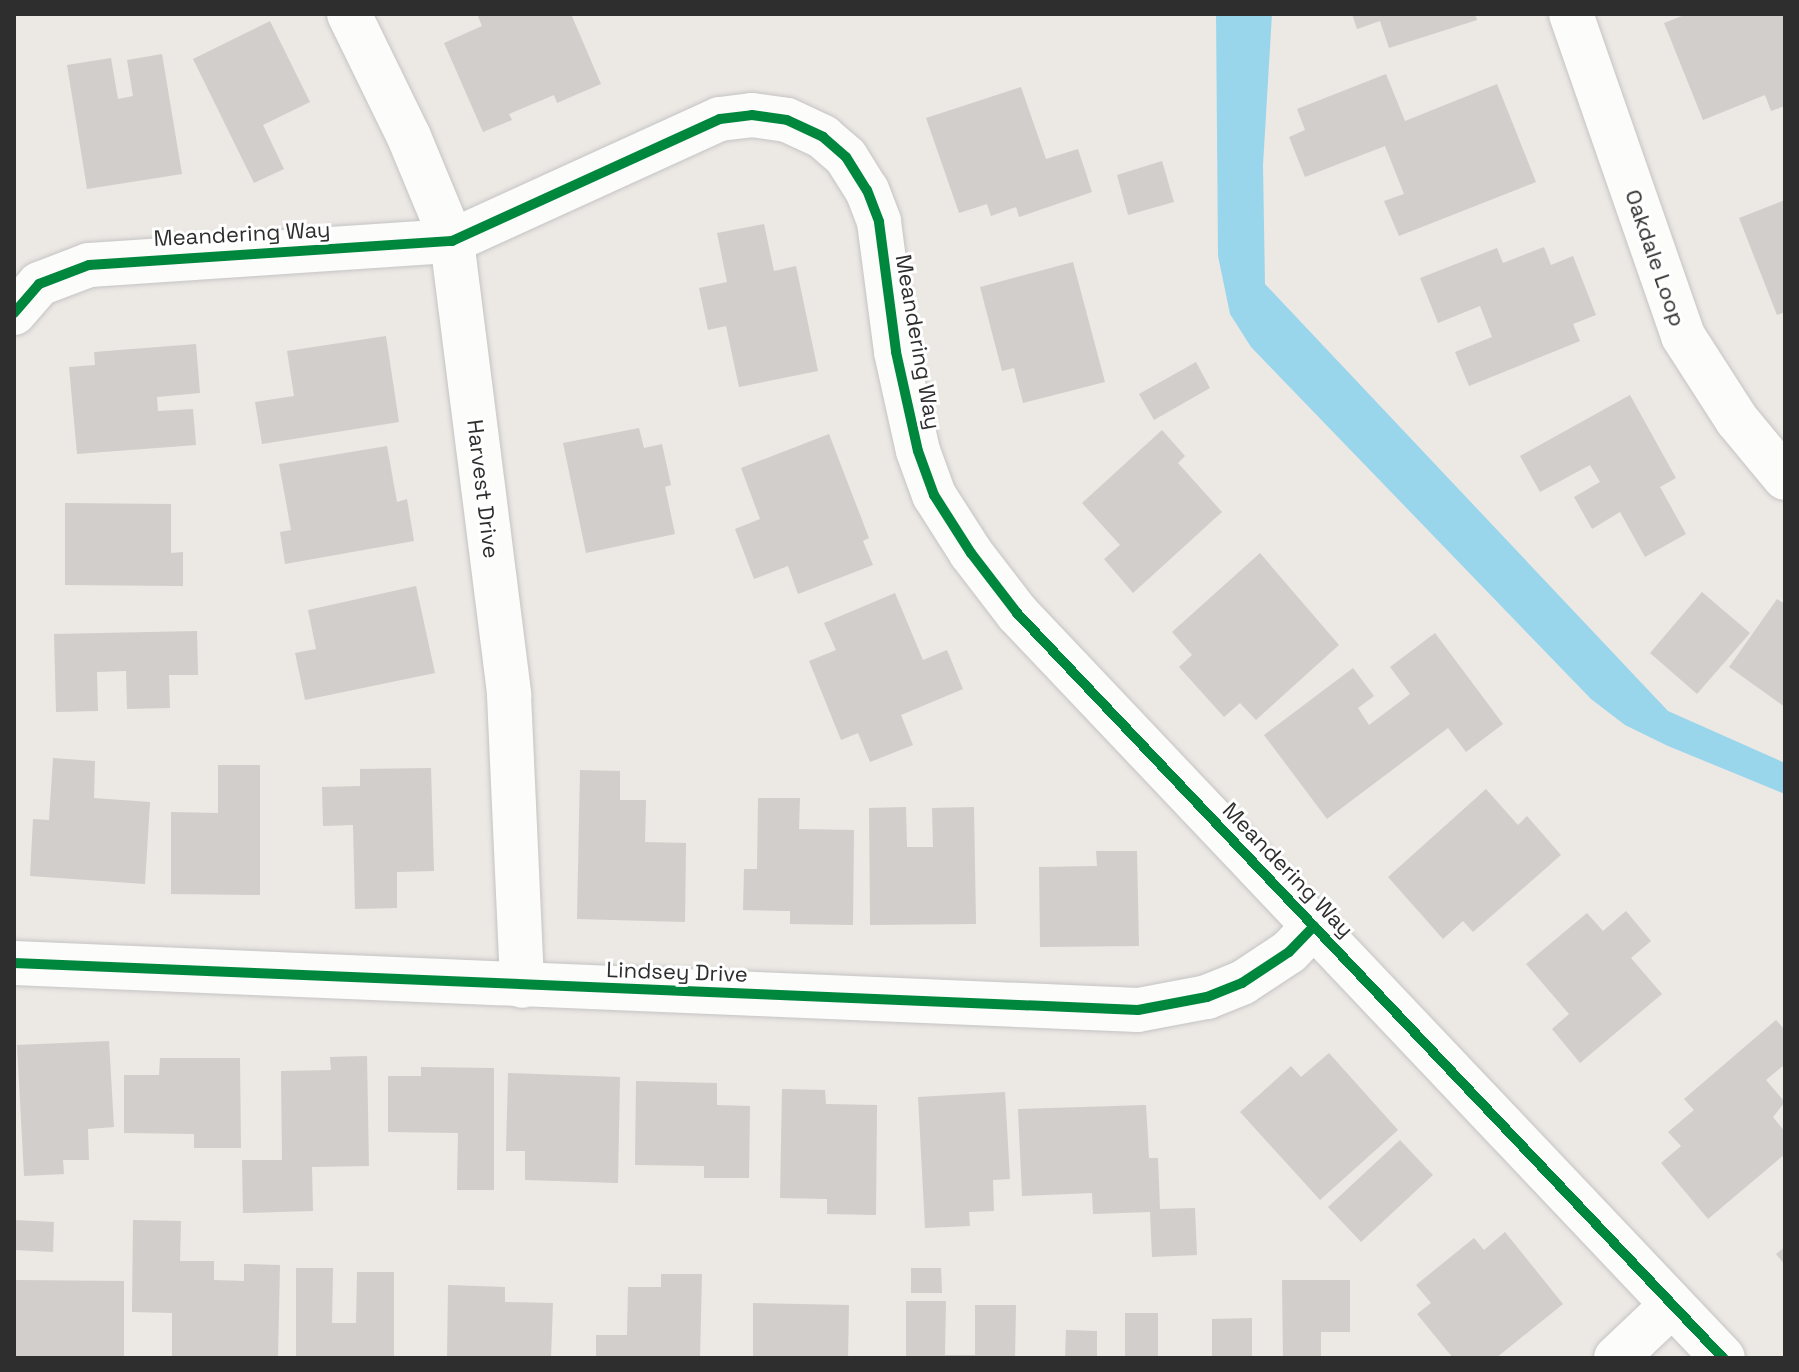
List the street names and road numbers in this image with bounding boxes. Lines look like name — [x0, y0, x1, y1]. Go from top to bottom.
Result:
street label: Oakdale Loop — [1619, 186, 1691, 330]
street label: Meandering Way — [153, 216, 331, 252]
street label: Meandering Way — [890, 252, 946, 432]
street label: Harvest Drive — [461, 418, 505, 560]
street label: Meandering Way — [1217, 797, 1359, 943]
street label: Lindsey Drive — [606, 956, 748, 988]

